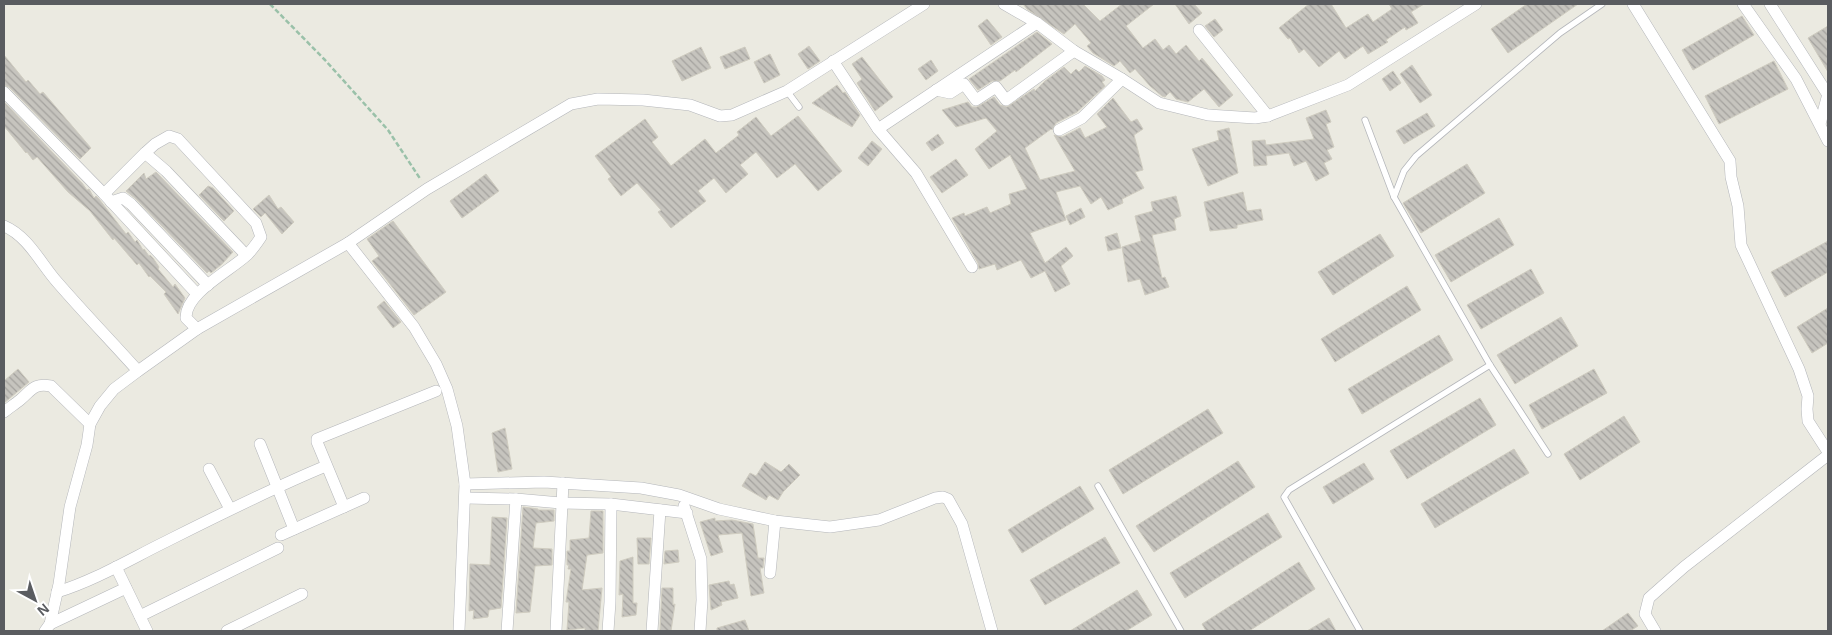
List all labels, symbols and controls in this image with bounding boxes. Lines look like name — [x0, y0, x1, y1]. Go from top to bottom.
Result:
north arrow — [10, 575, 60, 625]
text: N — [34, 601, 52, 619]

